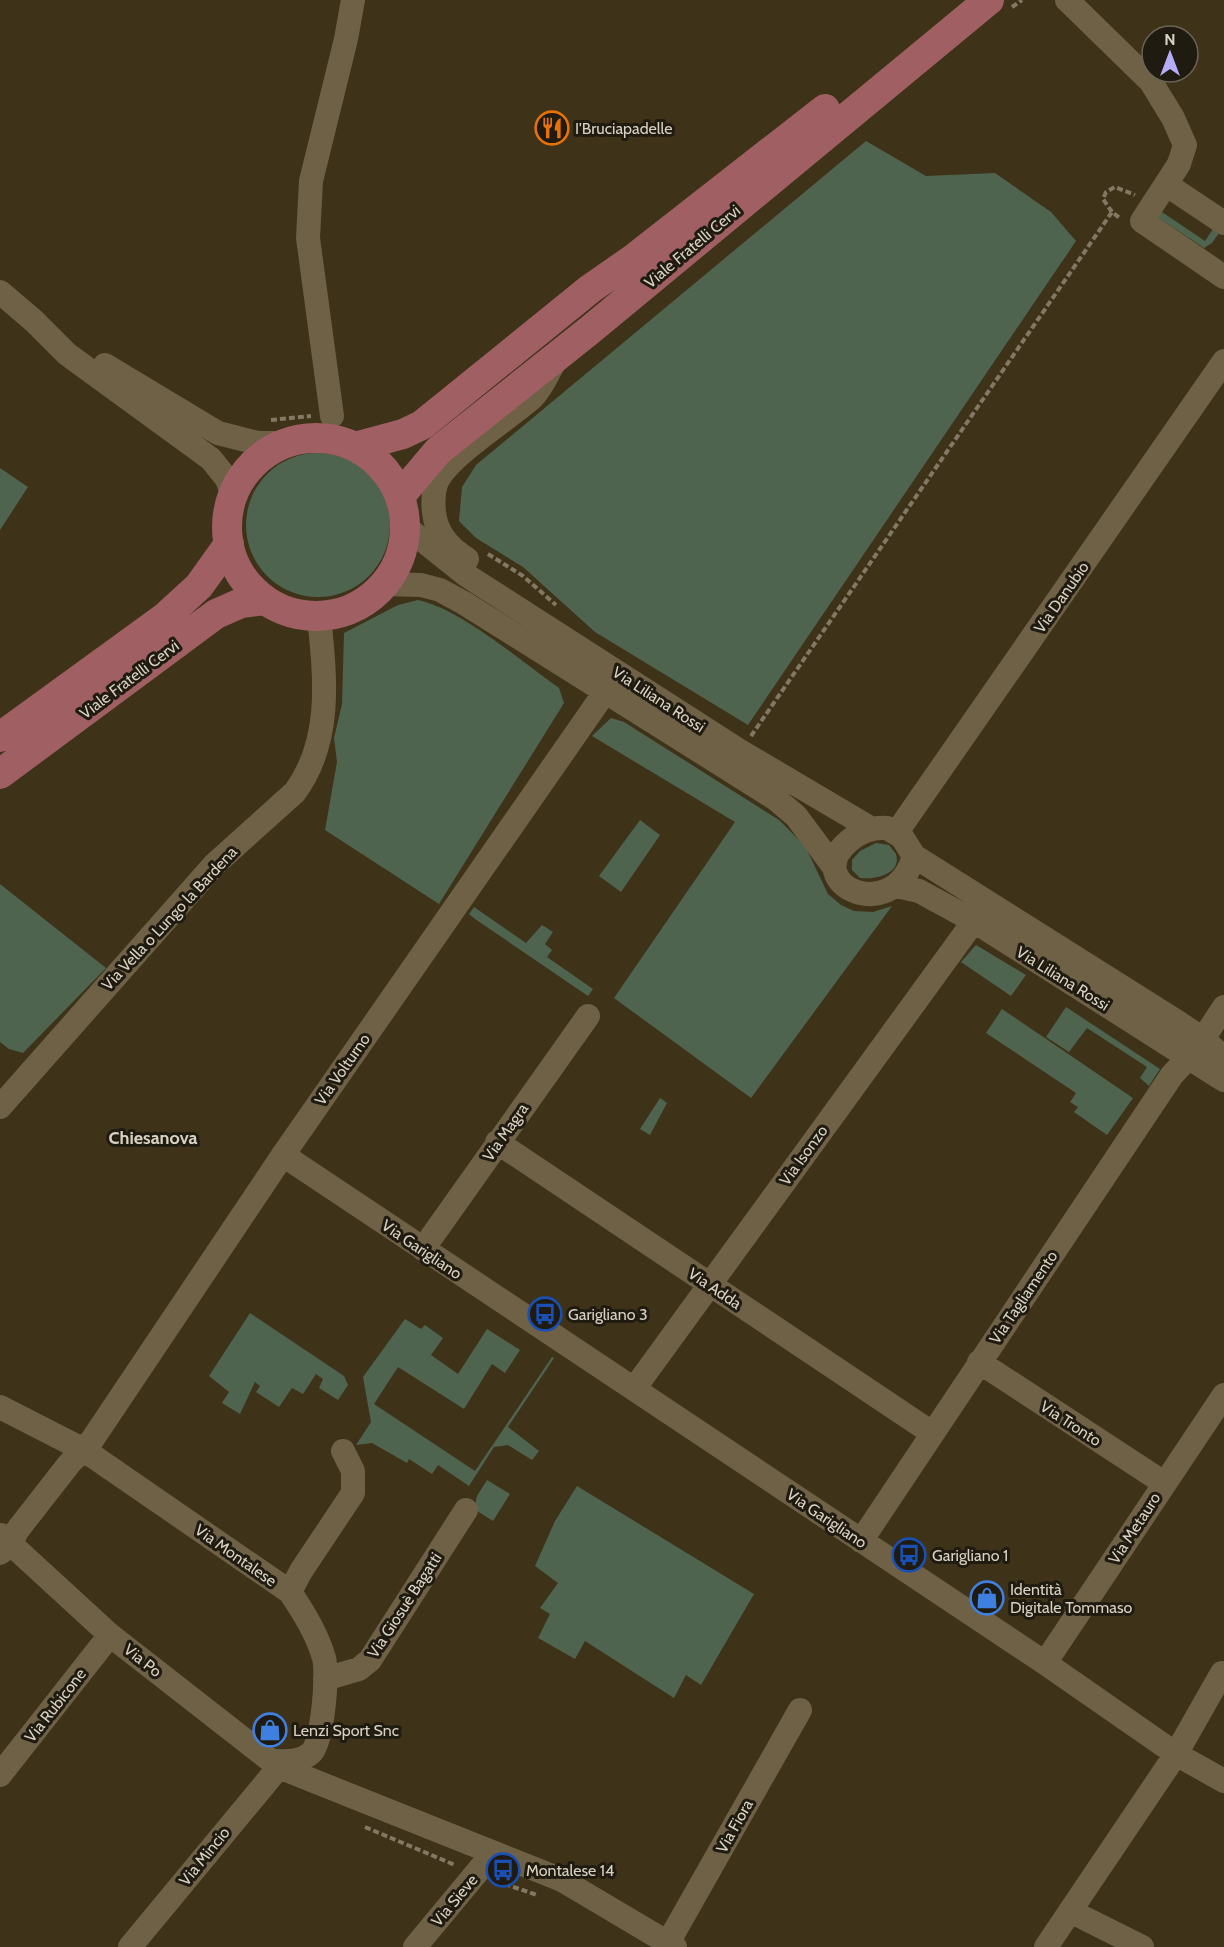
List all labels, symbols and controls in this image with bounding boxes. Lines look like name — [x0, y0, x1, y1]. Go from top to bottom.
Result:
north arrow — [1140, 24, 1200, 84]
text: N — [1164, 30, 1176, 49]
restaurant icon: I'Bruciapadelle — [534, 110, 570, 146]
place label: I'Bruciapadelle — [575, 119, 672, 138]
street label: Viale Fratelli Cervi — [641, 201, 744, 292]
street label: Via Danubio — [1030, 558, 1093, 637]
street label: Viale Fratelli Cervi — [76, 636, 183, 723]
street label: Via Liliana Rossi — [609, 662, 709, 736]
street label: Via Vella o Lungo la Bardena — [98, 842, 241, 994]
street label: Via Liliana Rossi — [1013, 942, 1113, 1015]
street label: Via Volturno — [311, 1030, 374, 1109]
street label: Via Magra — [479, 1099, 532, 1165]
street label: Via Isonzo — [775, 1121, 832, 1189]
district label: Chiesanova — [109, 1127, 197, 1149]
street label: Via Garigliano — [378, 1216, 466, 1283]
street label: Via Tagliamento — [985, 1247, 1062, 1348]
street label: Via Adda — [684, 1264, 745, 1313]
bus stop icon: Garigliano 3 — [527, 1296, 563, 1332]
place label: Garigliano 3 — [568, 1305, 648, 1324]
street label: Via Tronto — [1037, 1397, 1105, 1450]
street label: Via Garigliano — [783, 1485, 871, 1552]
street label: Via Metauro — [1104, 1489, 1165, 1568]
street label: Via Montalese — [191, 1520, 280, 1591]
bus stop icon: Garigliano 1 — [891, 1537, 927, 1573]
place label: Garigliano 1 — [932, 1546, 1008, 1565]
street label: Via Giosuè Bagatti — [363, 1549, 446, 1661]
shop icon: Identità Digitale Tommaso — [969, 1580, 1005, 1616]
place label: Identità Digitale Tommaso — [1010, 1580, 1133, 1617]
street label: Via Po — [120, 1640, 166, 1681]
street label: Via Rubicone — [21, 1665, 90, 1746]
shop icon: Lenzi Sport Snc — [252, 1712, 288, 1748]
place label: Lenzi Sport Snc — [293, 1721, 399, 1740]
street label: Via Fiora — [712, 1796, 757, 1856]
street label: Via Mincio — [175, 1823, 234, 1889]
bus stop icon: Montalese 14 — [485, 1852, 521, 1888]
place label: Montalese 14 — [526, 1861, 614, 1880]
street label: Via Sieve — [427, 1871, 482, 1930]

